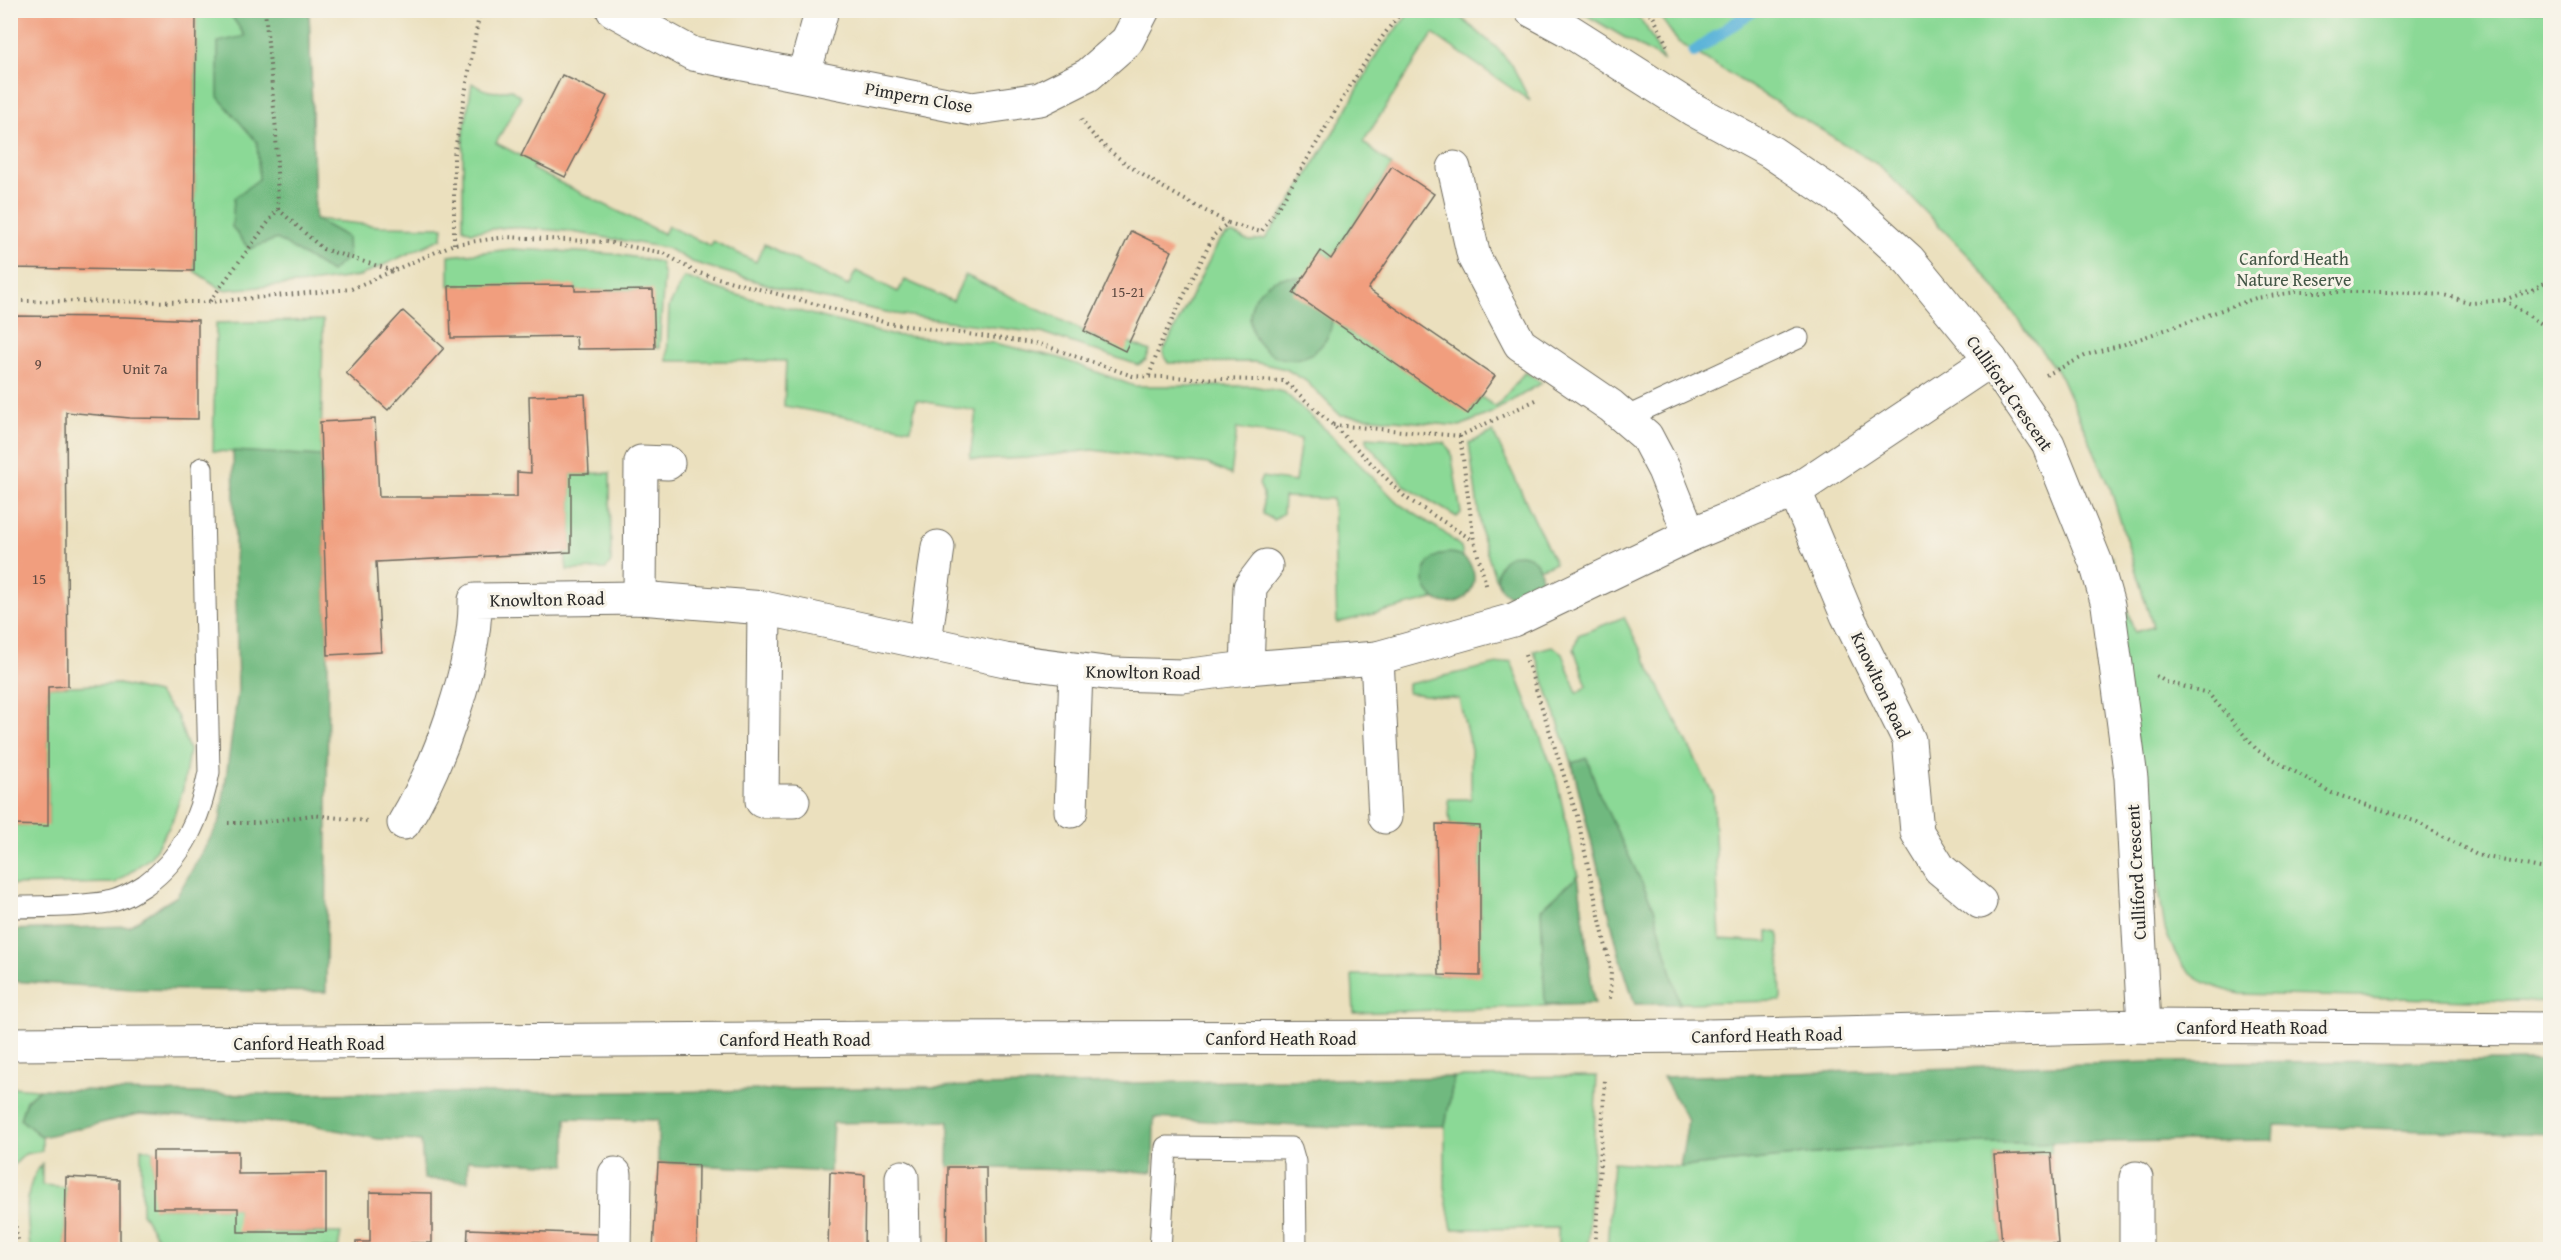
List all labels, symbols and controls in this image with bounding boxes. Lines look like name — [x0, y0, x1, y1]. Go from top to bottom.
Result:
street label: Pimpern Close — [863, 74, 975, 120]
park label: Canford Heath Nature Reserve — [2237, 245, 2351, 293]
house number: 15-21 — [1111, 281, 1145, 302]
street label: Culliford Crescent — [1960, 330, 2060, 457]
house number: 9 — [34, 353, 42, 374]
house number: Unit 7a — [122, 358, 168, 379]
house number: 15 — [32, 568, 46, 589]
street label: Knowlton Road — [489, 584, 605, 613]
street label: Knowlton Road — [1845, 627, 1918, 743]
street label: Knowlton Road — [1085, 658, 1201, 687]
street label: Culliford Crescent — [2119, 803, 2153, 941]
street label: Canford Heath Road — [2176, 1014, 2328, 1041]
street label: Canford Heath Road — [1691, 1020, 1843, 1050]
street label: Canford Heath Road — [1205, 1025, 1357, 1052]
street label: Canford Heath Road — [719, 1026, 871, 1053]
street label: Canford Heath Road — [233, 1030, 385, 1057]

